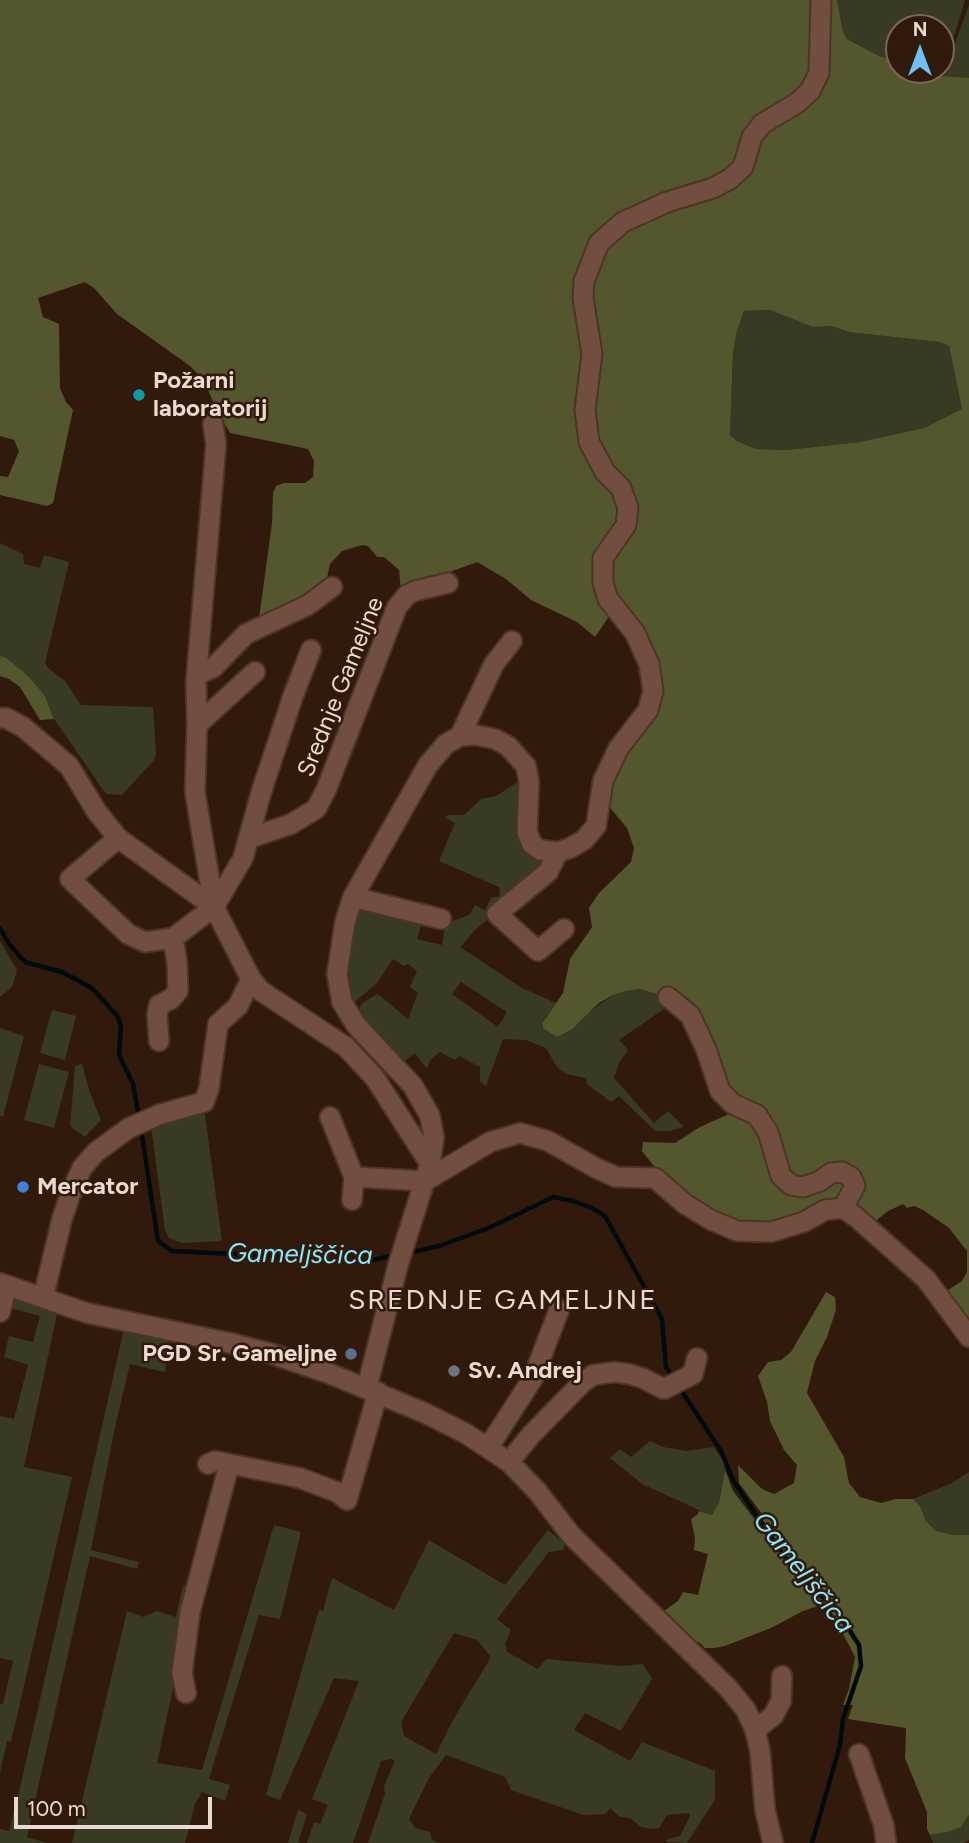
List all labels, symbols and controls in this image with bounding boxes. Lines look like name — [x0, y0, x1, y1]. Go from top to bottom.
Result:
north arrow — [885, 14, 955, 84]
text: N — [913, 18, 927, 41]
place label: Požarni laboratorij — [153, 367, 268, 423]
marker: Požarni laboratorij — [131, 387, 147, 403]
street label: Srednje Gameljne — [292, 593, 390, 781]
place label: Mercator — [37, 1173, 138, 1201]
marker: Mercator — [15, 1179, 31, 1195]
water label: Gameljščica — [227, 1238, 373, 1272]
district label: SREDNJE GAMELJNE — [350, 1284, 656, 1318]
place label: PGD Sr. Gameljne — [142, 1340, 337, 1368]
marker: PGD Sr. Gameljne — [343, 1346, 359, 1362]
place label: Sv. Andrej — [468, 1357, 582, 1385]
marker: Sv. Andrej — [446, 1363, 462, 1379]
water label: Gameljščica — [746, 1506, 860, 1640]
scale bar — [18, 1784, 215, 1828]
text: 100 m — [27, 1796, 86, 1821]

